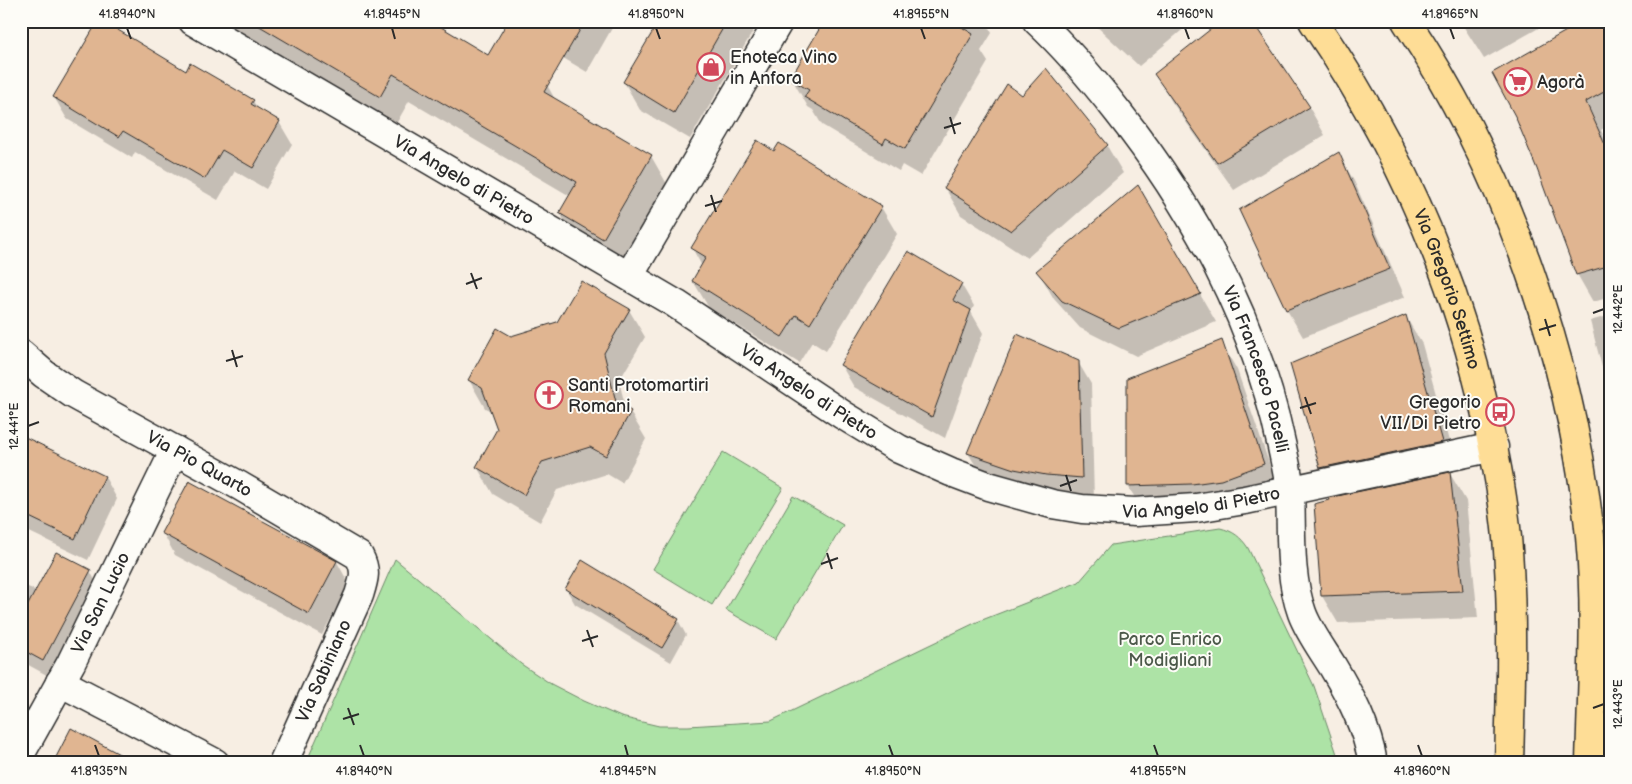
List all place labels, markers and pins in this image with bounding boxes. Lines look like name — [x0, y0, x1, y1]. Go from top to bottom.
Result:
place label: Enoteca Vino in Anfora — [730, 47, 837, 89]
shop icon: Enoteca Vino in Anfora — [696, 52, 726, 82]
supermarket icon: Agorà — [1503, 67, 1533, 97]
place label: Agorà — [1537, 72, 1585, 93]
place label: Santi Protomartiri Romani — [568, 375, 709, 417]
church icon: Santi Protomartiri Romani — [534, 380, 564, 410]
place label: Gregorio VII/Di Pietro — [1380, 392, 1481, 434]
bus stop icon: Gregorio VII/Di Pietro — [1485, 397, 1515, 427]

